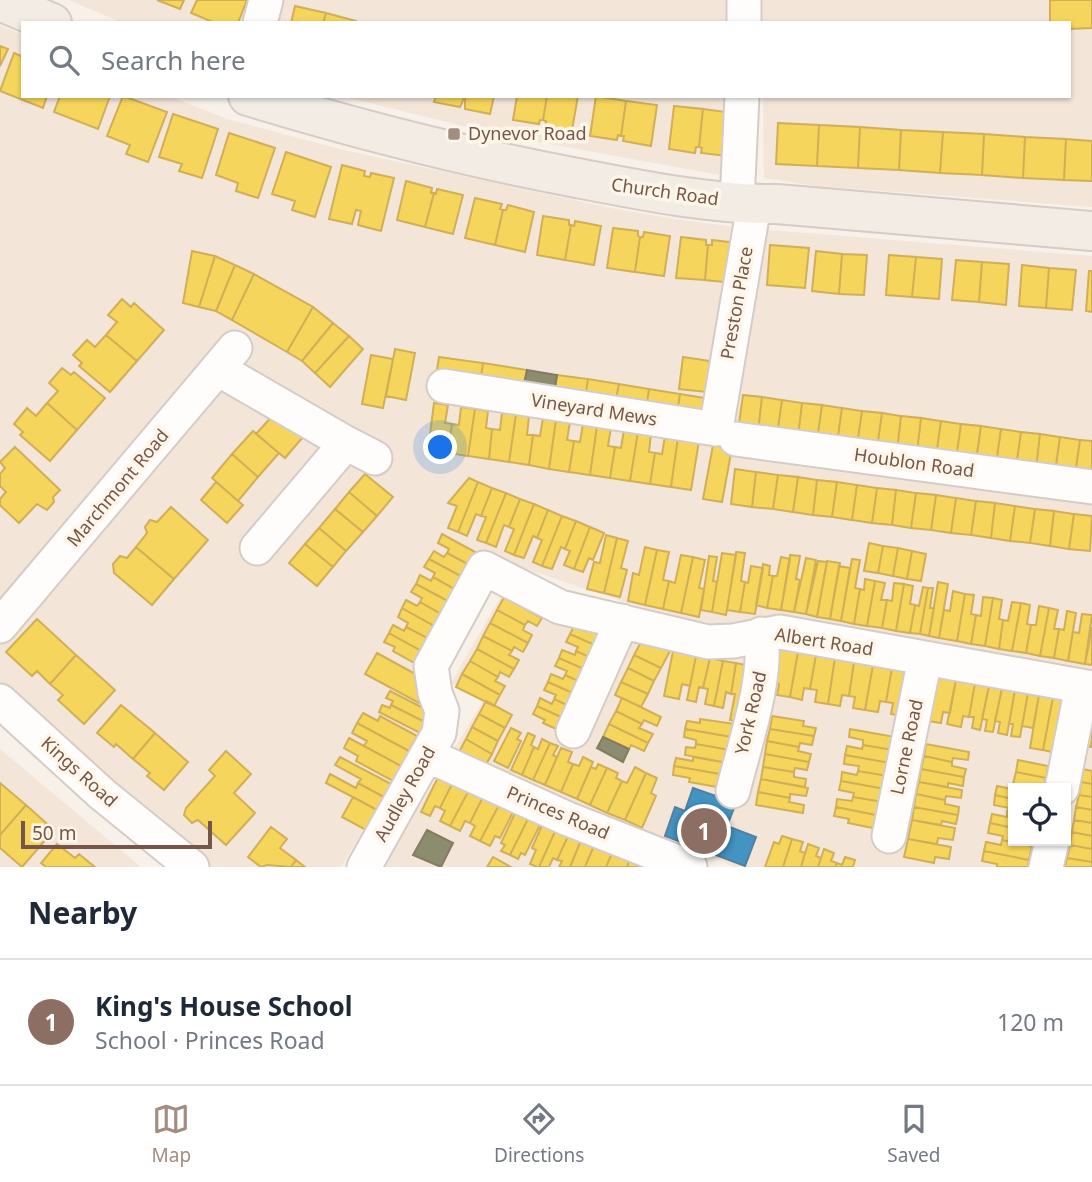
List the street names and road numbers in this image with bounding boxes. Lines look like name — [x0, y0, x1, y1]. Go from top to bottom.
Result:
street label: Church Road — [610, 172, 720, 210]
street label: Preston Place — [714, 244, 758, 361]
street label: Vineyard Mews — [529, 387, 659, 431]
street label: Marchmont Road — [61, 424, 174, 551]
street label: Houblon Road — [853, 442, 976, 482]
street label: Albert Road — [773, 621, 875, 661]
street label: York Road — [729, 669, 771, 757]
street label: Lorne Road — [884, 697, 928, 797]
street label: Kings Road — [37, 731, 123, 812]
street label: Audley Road — [368, 742, 440, 845]
street label: Princes Road — [503, 780, 613, 845]

